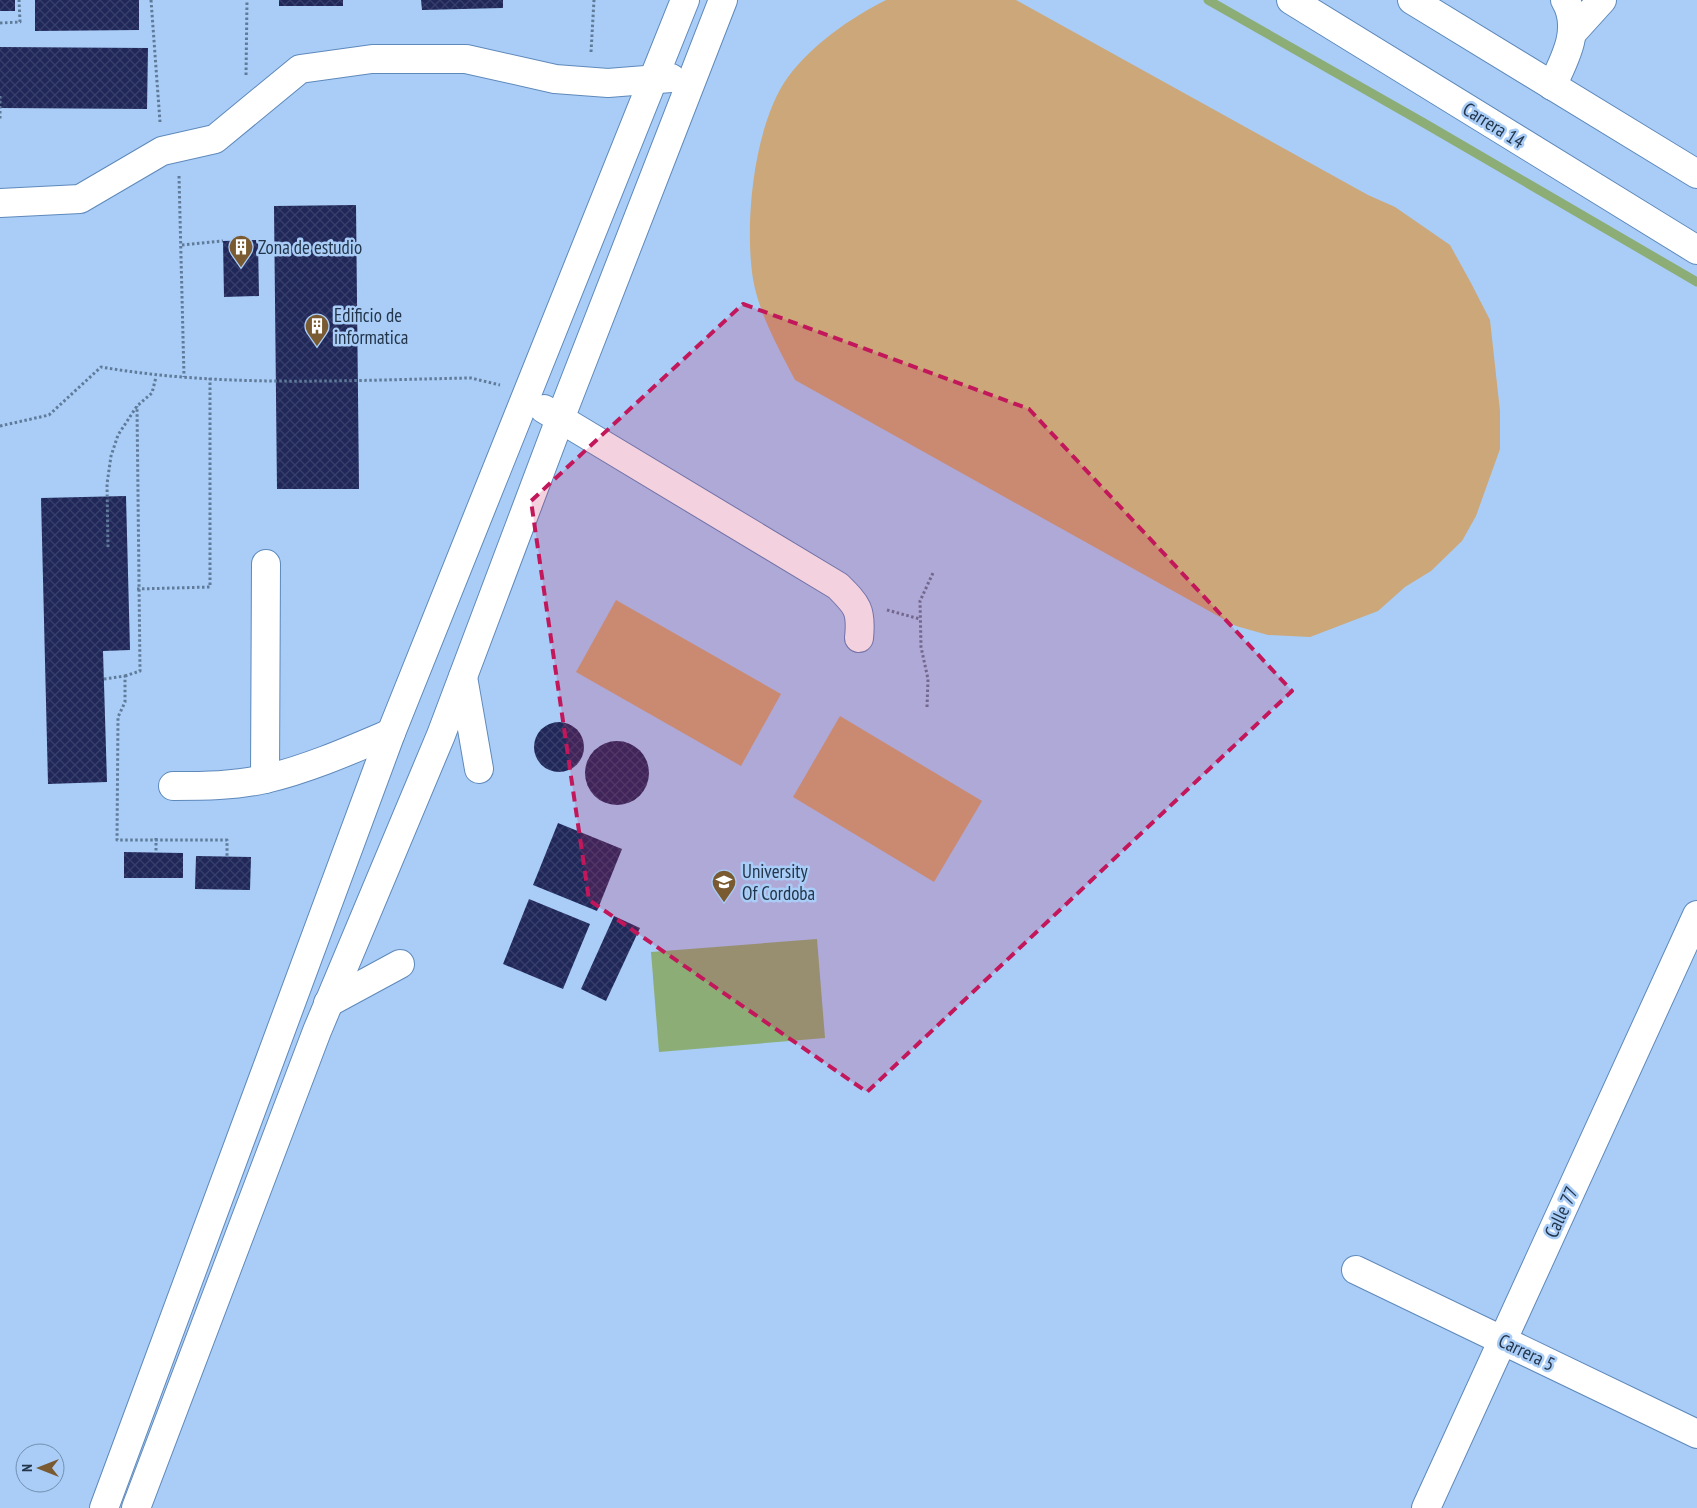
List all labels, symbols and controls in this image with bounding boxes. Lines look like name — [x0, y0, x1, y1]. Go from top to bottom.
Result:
street label: Carrera 14 — [1459, 97, 1530, 153]
building icon: Zona de estudio — [228, 234, 254, 268]
place label: Zona de estudio — [258, 235, 362, 259]
place label: Edificio de informatica — [334, 303, 408, 349]
building icon: Edificio de informatica — [304, 313, 330, 347]
place label: University Of Cordoba — [742, 859, 815, 905]
school or university icon: University Of Cordoba — [711, 869, 737, 903]
street label: Calle 77 — [1539, 1183, 1583, 1241]
street label: Carrera 5 — [1495, 1328, 1559, 1376]
north arrow — [15, 1443, 65, 1493]
text: N — [18, 1464, 36, 1472]

